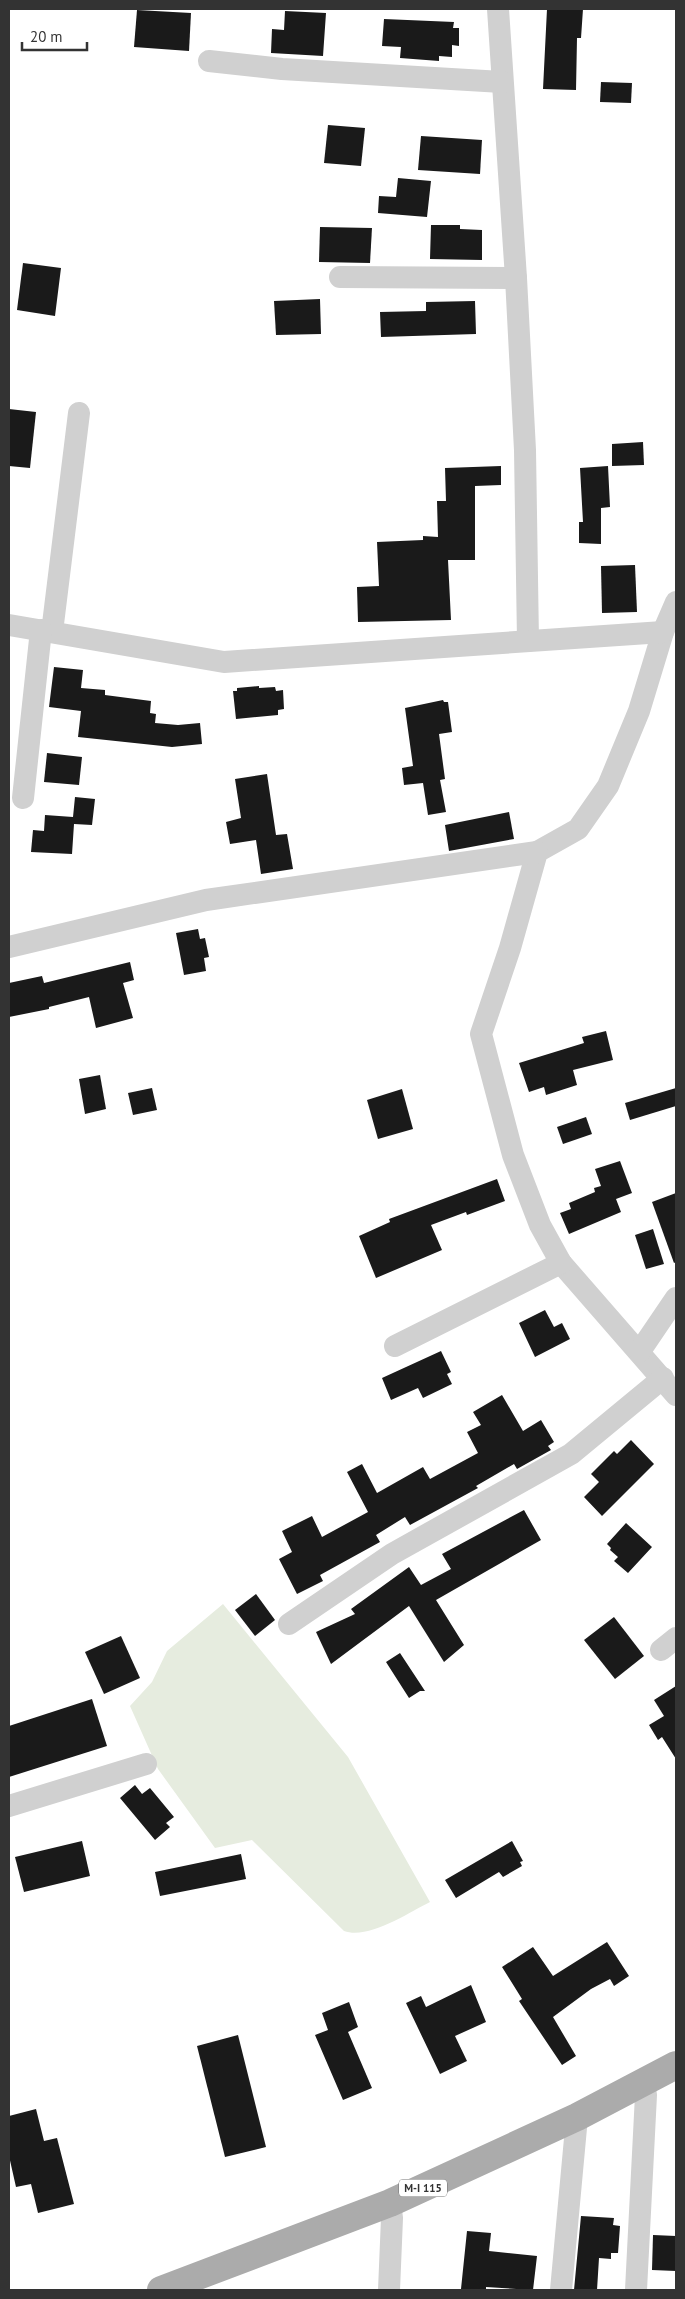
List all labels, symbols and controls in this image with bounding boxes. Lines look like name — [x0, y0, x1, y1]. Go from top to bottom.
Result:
scale bar — [22, 20, 88, 52]
text: 20 m — [30, 27, 63, 46]
road number: M-I 115 — [399, 2180, 447, 2196]

